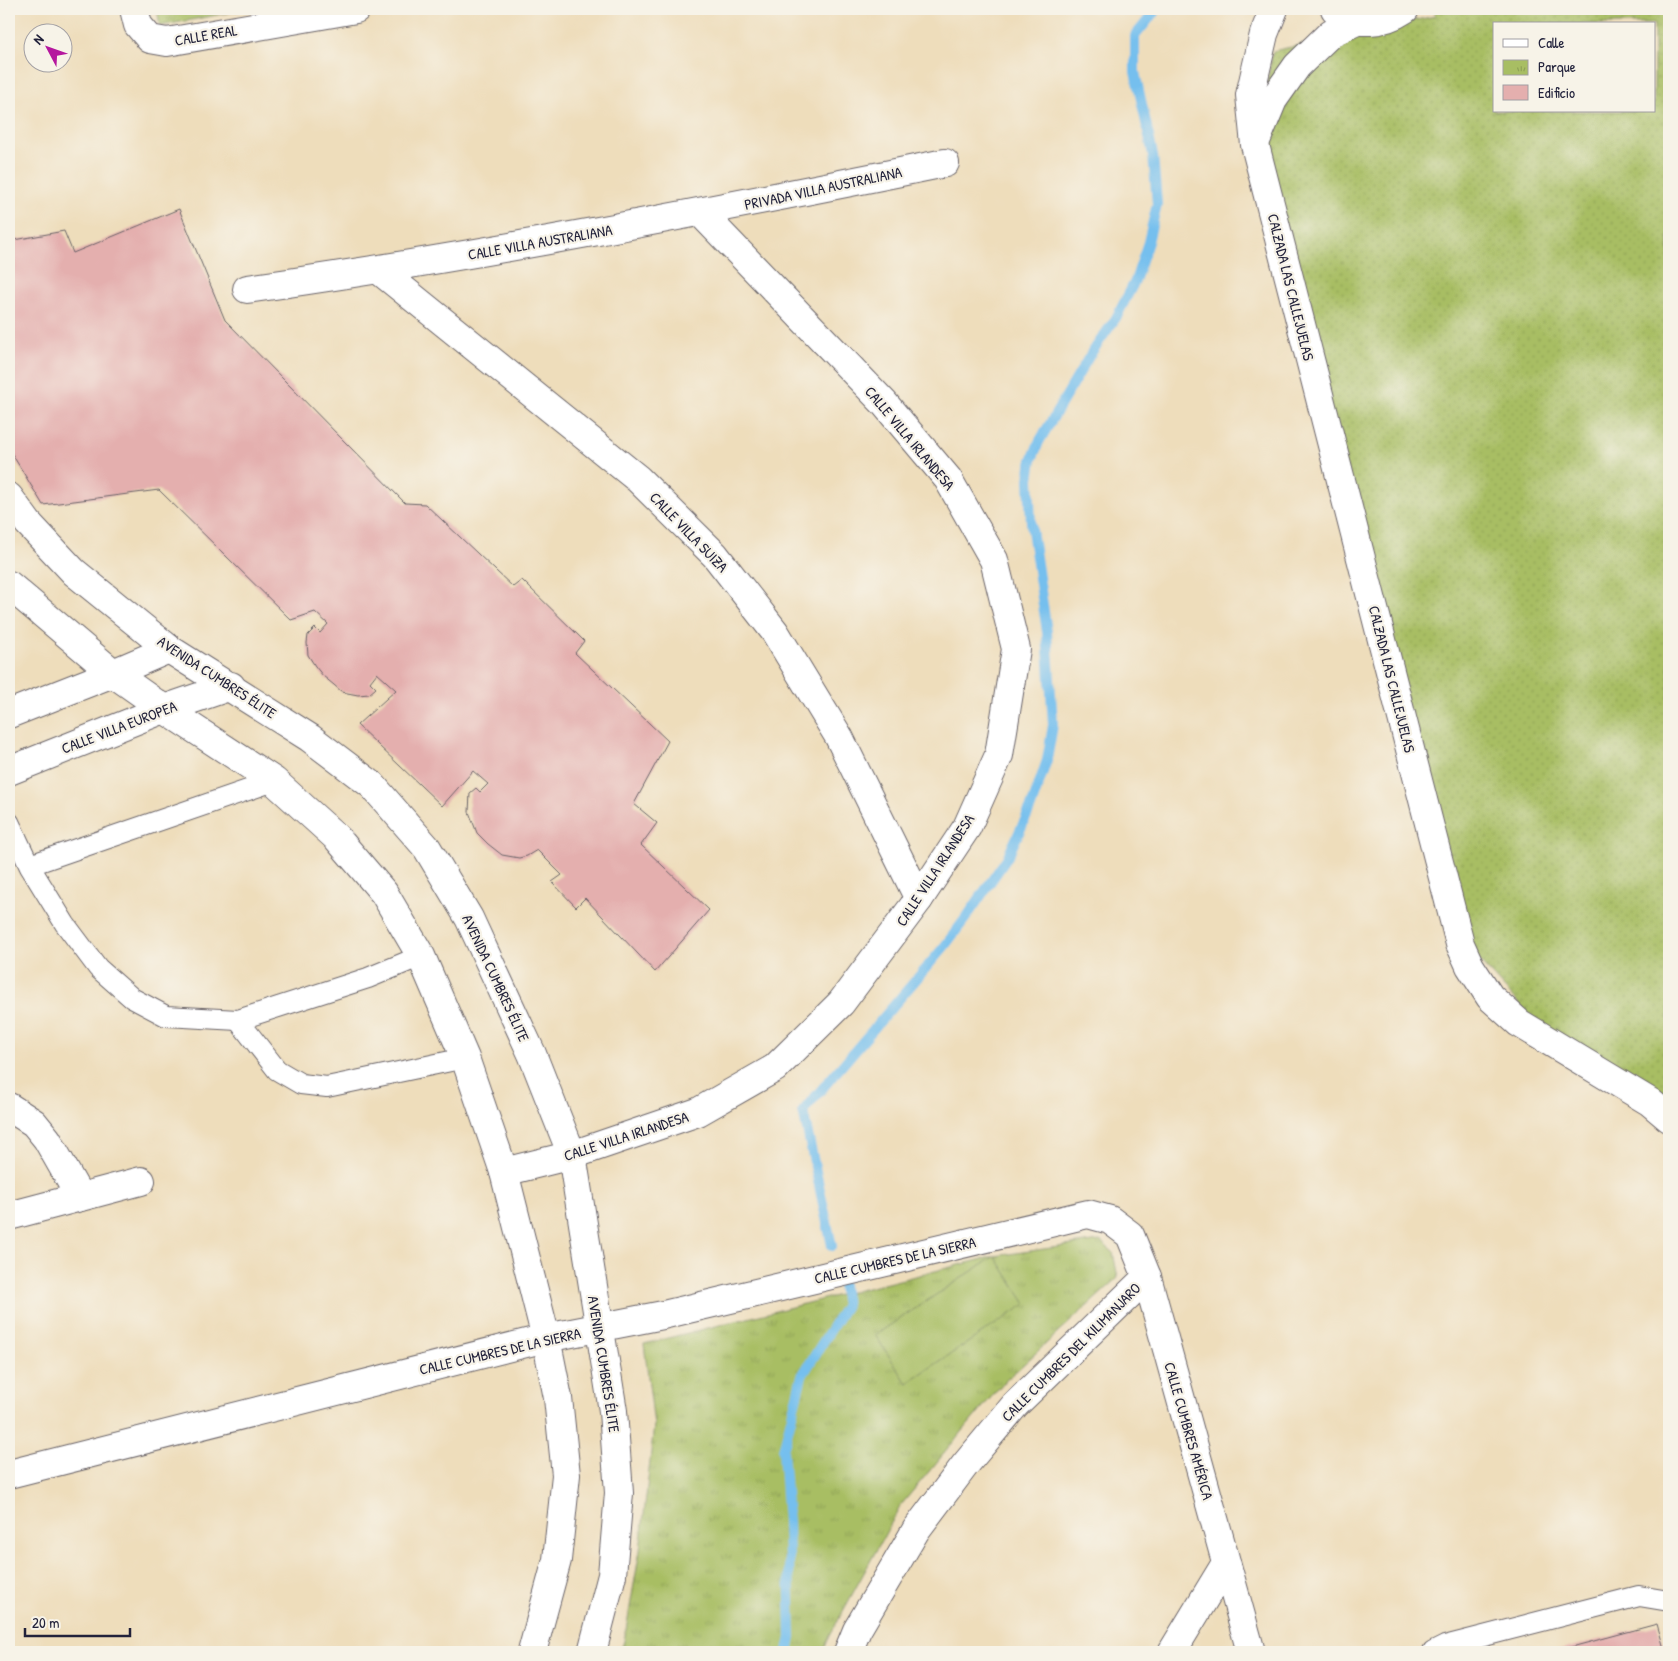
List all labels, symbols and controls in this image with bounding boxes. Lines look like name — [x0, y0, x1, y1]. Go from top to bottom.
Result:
street label: CALLE REAL — [173, 19, 239, 51]
north arrow — [22, 22, 72, 72]
legend — [1493, 22, 1656, 112]
text: N — [28, 30, 48, 48]
text: Calle — [1538, 32, 1565, 53]
text: Parque — [1538, 56, 1576, 77]
text: Edificio — [1538, 82, 1575, 103]
street label: PRIVADA VILLA AUSTRALIANA — [742, 161, 904, 215]
street label: CALZADA LAS CALLEJUELAS — [1263, 211, 1319, 363]
street label: CALLE VILLA AUSTRALIANA — [466, 219, 614, 265]
street label: CALLE VILLA IRLANDESA — [860, 382, 960, 495]
street label: CALLE VILLA SUIZA — [645, 487, 733, 577]
street label: CALZADA LAS CALLEJUELAS — [1364, 603, 1420, 755]
street label: AVENIDA CUMBRES ÉLITE — [153, 631, 281, 724]
street label: CALLE VILLA EUROPEA — [58, 695, 180, 759]
street label: CALLE VILLA IRLANDESA — [891, 809, 980, 930]
street label: AVENIDA CUMBRES ÉLITE — [457, 911, 535, 1045]
street label: CALLE VILLA IRLANDESA — [561, 1106, 692, 1166]
street label: CALLE CUMBRES DE LA SIERRA — [812, 1231, 978, 1289]
street label: CALLE CUMBRES DEL KILIMANJARO — [997, 1278, 1145, 1426]
street label: AVENIDA CUMBRES ÉLITE — [583, 1294, 625, 1434]
street label: CALLE CUMBRES DE LA SIERRA — [417, 1322, 583, 1380]
street label: CALLE CUMBRES AMÉRICA — [1159, 1360, 1219, 1503]
scale bar — [25, 1606, 130, 1638]
text: 20 m — [32, 1612, 59, 1633]

